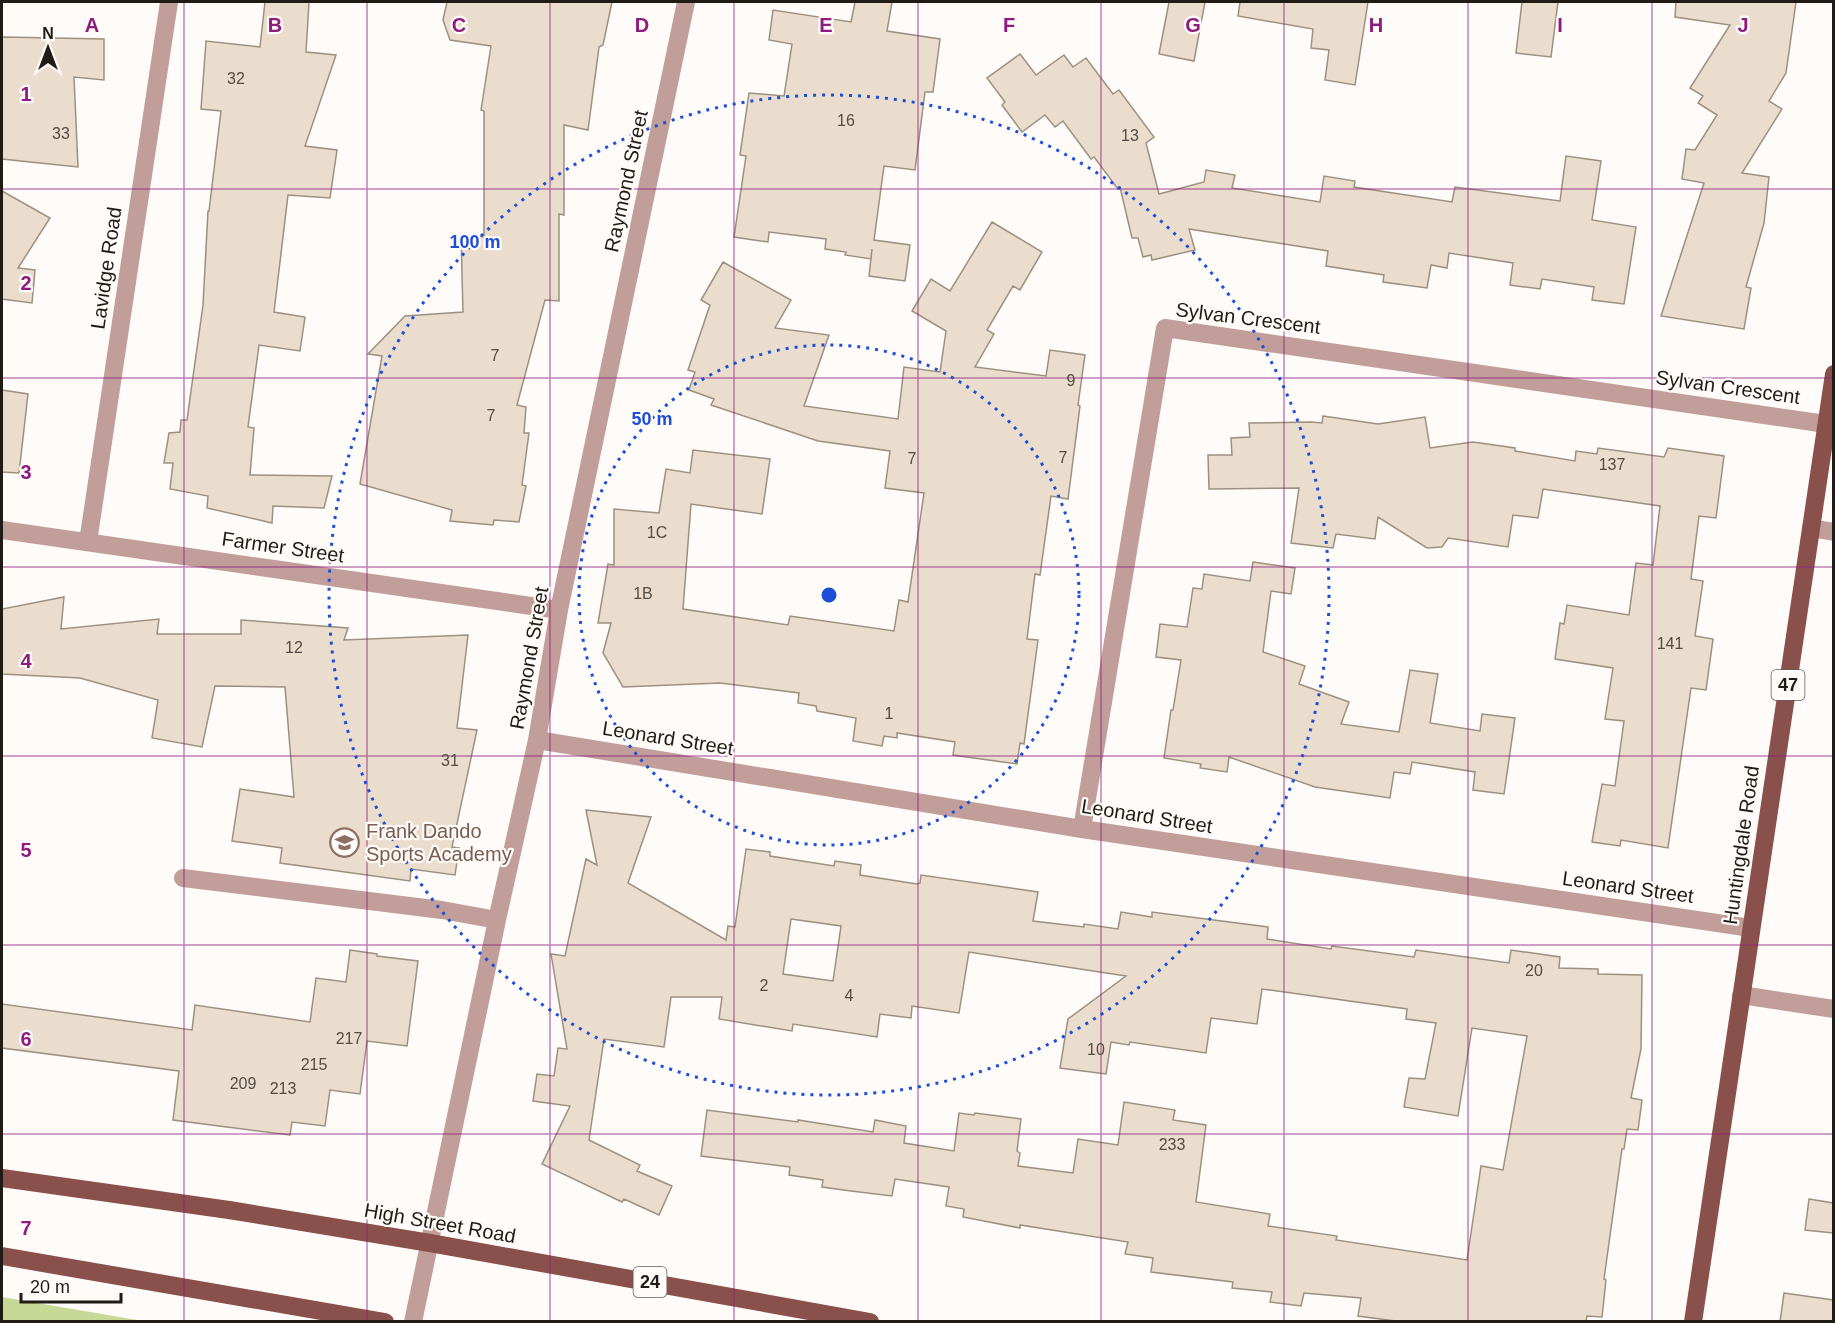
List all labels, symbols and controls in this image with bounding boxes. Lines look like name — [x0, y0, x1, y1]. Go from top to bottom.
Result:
text: A — [85, 14, 99, 36]
text: B — [268, 14, 282, 36]
text: C — [452, 14, 466, 36]
text: D — [635, 14, 649, 36]
text: E — [819, 14, 833, 36]
text: F — [1003, 14, 1015, 36]
text: G — [1185, 14, 1201, 36]
text: H — [1369, 14, 1383, 36]
text: I — [1557, 14, 1563, 36]
text: J — [1737, 14, 1749, 36]
north arrow — [18, 18, 78, 78]
text: N — [42, 25, 54, 42]
house number: 32 — [227, 70, 245, 87]
text: 1 — [20, 83, 32, 105]
street label: Raymond Street — [600, 108, 652, 254]
house number: 16 — [837, 112, 855, 129]
house number: 33 — [52, 125, 70, 142]
house number: 13 — [1121, 127, 1139, 144]
street label: Lavidge Road — [87, 205, 125, 331]
text: 100 m — [449, 232, 501, 252]
text: 2 — [20, 272, 32, 294]
street label: Sylvan Crescent — [1174, 298, 1322, 338]
house number: 7 — [491, 347, 500, 364]
street label: Sylvan Crescent — [1654, 366, 1802, 408]
house number: 9 — [1067, 372, 1076, 389]
house number: 7 — [487, 407, 496, 424]
text: 50 m — [631, 409, 673, 429]
house number: 7 — [1059, 449, 1068, 466]
house number: 7 — [908, 450, 917, 467]
house number: 137 — [1599, 456, 1625, 473]
text: 3 — [20, 461, 32, 483]
house number: 1C — [647, 524, 667, 541]
street label: Farmer Street — [220, 528, 346, 567]
street label: Raymond Street — [506, 584, 552, 731]
house number: 1B — [633, 585, 653, 602]
centre of rings — [819, 585, 839, 605]
house number: 141 — [1657, 635, 1683, 652]
house number: 12 — [285, 639, 303, 656]
text: 4 — [20, 650, 32, 672]
road number: 47 — [1772, 670, 1804, 700]
house number: 1 — [885, 705, 894, 722]
street label: Leonard Street — [601, 717, 735, 759]
house number: 31 — [441, 752, 459, 769]
street label: Huntingdale Road — [1719, 764, 1763, 926]
street label: Leonard Street — [1080, 795, 1214, 837]
place label: Frank Dando Sports Academy — [366, 820, 512, 865]
school or university icon: Frank Dando Sports Academy — [329, 826, 361, 858]
text: 5 — [20, 839, 32, 861]
street label: Leonard Street — [1561, 867, 1695, 907]
house number: 20 — [1525, 962, 1543, 979]
house number: 2 — [760, 977, 769, 994]
house number: 4 — [845, 987, 854, 1004]
text: 6 — [20, 1028, 32, 1050]
house number: 217 — [336, 1030, 362, 1047]
house number: 10 — [1087, 1041, 1105, 1058]
house number: 215 — [301, 1056, 327, 1073]
house number: 209 — [230, 1075, 256, 1092]
house number: 213 — [270, 1080, 296, 1097]
house number: 233 — [1159, 1136, 1185, 1153]
street label: High Street Road — [363, 1199, 517, 1247]
text: 7 — [20, 1217, 32, 1239]
scale bar — [21, 1266, 122, 1304]
road number: 24 — [634, 1267, 666, 1297]
text: 20 m — [30, 1277, 70, 1297]

